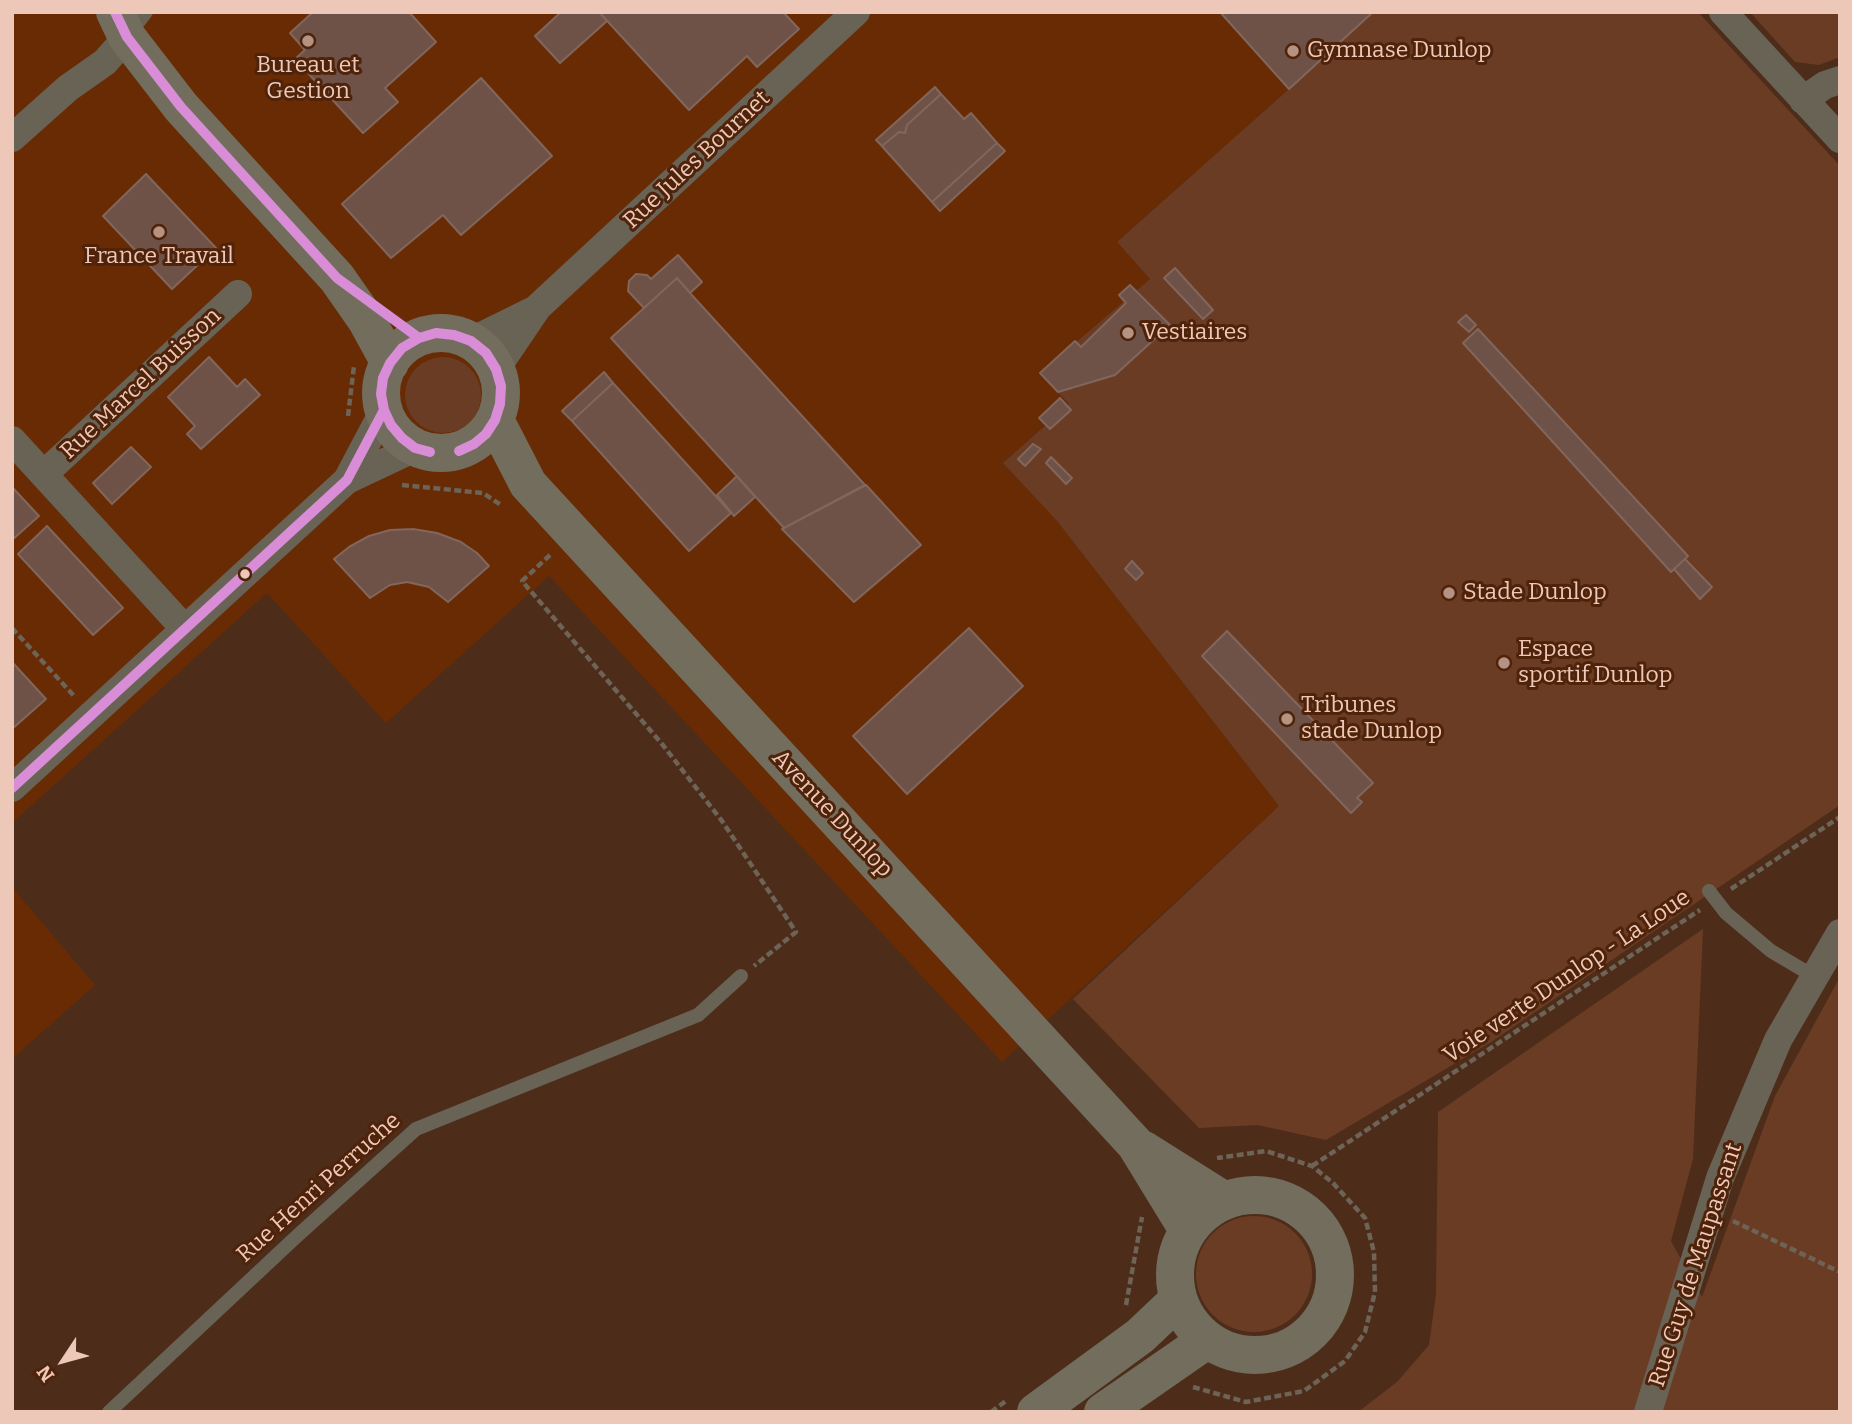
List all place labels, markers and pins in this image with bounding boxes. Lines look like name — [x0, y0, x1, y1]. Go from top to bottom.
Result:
marker: Bureau et Gestion — [300, 33, 316, 49]
place label: Gymnase Dunlop — [1307, 37, 1492, 65]
marker: Gymnase Dunlop — [1285, 43, 1301, 59]
place label: Bureau et Gestion — [256, 52, 360, 106]
marker: France Travail — [151, 224, 167, 240]
place label: France Travail — [84, 243, 234, 271]
place label: Vestiaires — [1142, 319, 1247, 347]
marker: Vestiaires — [1120, 325, 1136, 341]
unlabelled marker — [238, 567, 252, 581]
place label: Stade Dunlop — [1463, 579, 1607, 607]
marker: Stade Dunlop — [1441, 585, 1457, 601]
place label: Espace sportif Dunlop — [1518, 636, 1673, 690]
marker: Espace sportif Dunlop — [1496, 655, 1512, 671]
place label: Tribunes stade Dunlop — [1301, 692, 1442, 746]
marker: Tribunes stade Dunlop — [1279, 711, 1295, 727]

